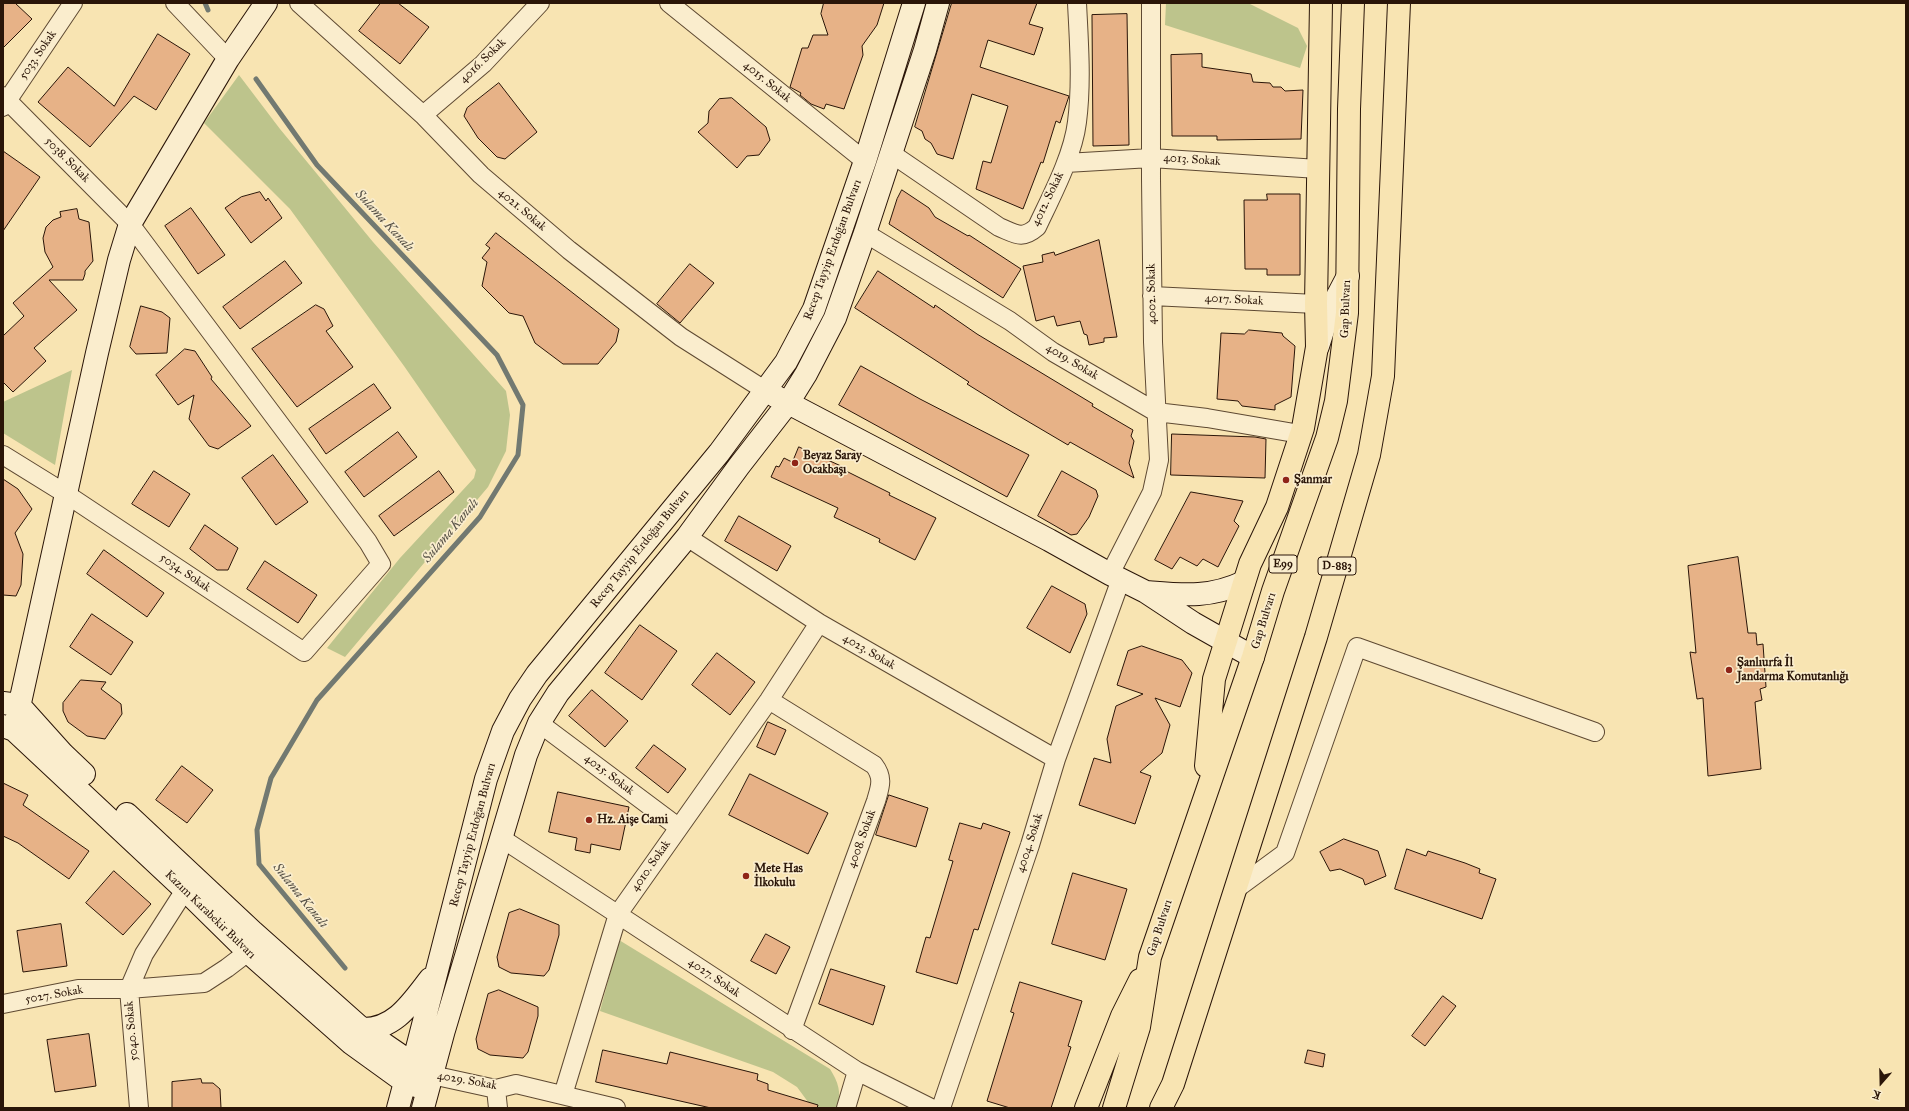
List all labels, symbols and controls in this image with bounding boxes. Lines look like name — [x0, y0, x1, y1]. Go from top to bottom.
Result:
street label: 5033. Sokak — [16, 28, 60, 82]
street label: 4016. Sokak — [457, 35, 509, 87]
street label: 4015. Sokak — [740, 58, 794, 106]
street label: 5038. Sokak — [41, 134, 93, 186]
street label: 4013. Sokak — [1163, 151, 1221, 169]
street label: 4012. Sokak — [1029, 169, 1067, 229]
street label: Recep Tayyip Erdoğan Bulvarı — [801, 178, 865, 322]
street label: 4021. Sokak — [495, 186, 549, 234]
water label: Sulama Kanalı — [351, 187, 417, 255]
street label: 4002. Sokak — [1144, 263, 1160, 325]
street label: Gap Bulvarı — [1338, 280, 1354, 338]
street label: 4017. Sokak — [1204, 291, 1264, 309]
street label: 4019. Sokak — [1043, 341, 1101, 383]
place label: Beyaz Saray Ocakbaşı — [803, 449, 862, 477]
marker: Beyaz Saray Ocakbaşı — [790, 458, 800, 468]
place label: Şanmar — [1294, 473, 1332, 487]
marker: Şanmar — [1281, 475, 1291, 485]
street label: Recep Tayyip Erdoğan Bulvarı — [588, 487, 692, 611]
water label: Sulama Kanalı — [420, 496, 482, 566]
street label: 5034. Sokak — [157, 551, 213, 595]
road number: E99 — [1269, 555, 1297, 573]
road number: D-883 — [1318, 557, 1356, 575]
street label: Gap Bulvarı — [1249, 591, 1279, 651]
street label: 4023. Sokak — [840, 631, 898, 673]
place label: Şanlıurfa İl Jandarma Komutanlığı — [1737, 656, 1849, 684]
marker: Şanlıurfa İl Jandarma Komutanlığı — [1724, 665, 1734, 675]
street label: 4025. Sokak — [581, 751, 637, 799]
street label: Recep Tayyip Erdoğan Bulvarı — [447, 761, 499, 909]
street label: 4008. Sokak — [845, 808, 879, 870]
street label: 4004. Sokak — [1014, 811, 1046, 875]
place label: Hz. Aişe Cami — [597, 813, 668, 827]
marker: Hz. Aişe Cami — [584, 815, 594, 825]
street label: 4010. Sokak — [628, 837, 674, 895]
water label: Sulama Kanalı — [269, 860, 331, 932]
place label: Mete Has İlkokulu — [754, 862, 803, 890]
street label: Kazım Karabekir Bulvarı — [161, 868, 259, 962]
marker: Mete Has İlkokulu — [741, 871, 751, 881]
street label: Gap Bulvarı — [1144, 898, 1176, 958]
street label: 4027. Sokak — [685, 955, 743, 1001]
street label: 5027. Sokak — [24, 983, 84, 1007]
street label: 5040. Sokak — [122, 1000, 142, 1062]
north arrow — [1861, 1063, 1901, 1103]
street label: 4029. Sokak — [436, 1069, 498, 1093]
text: K — [1871, 1087, 1883, 1102]

